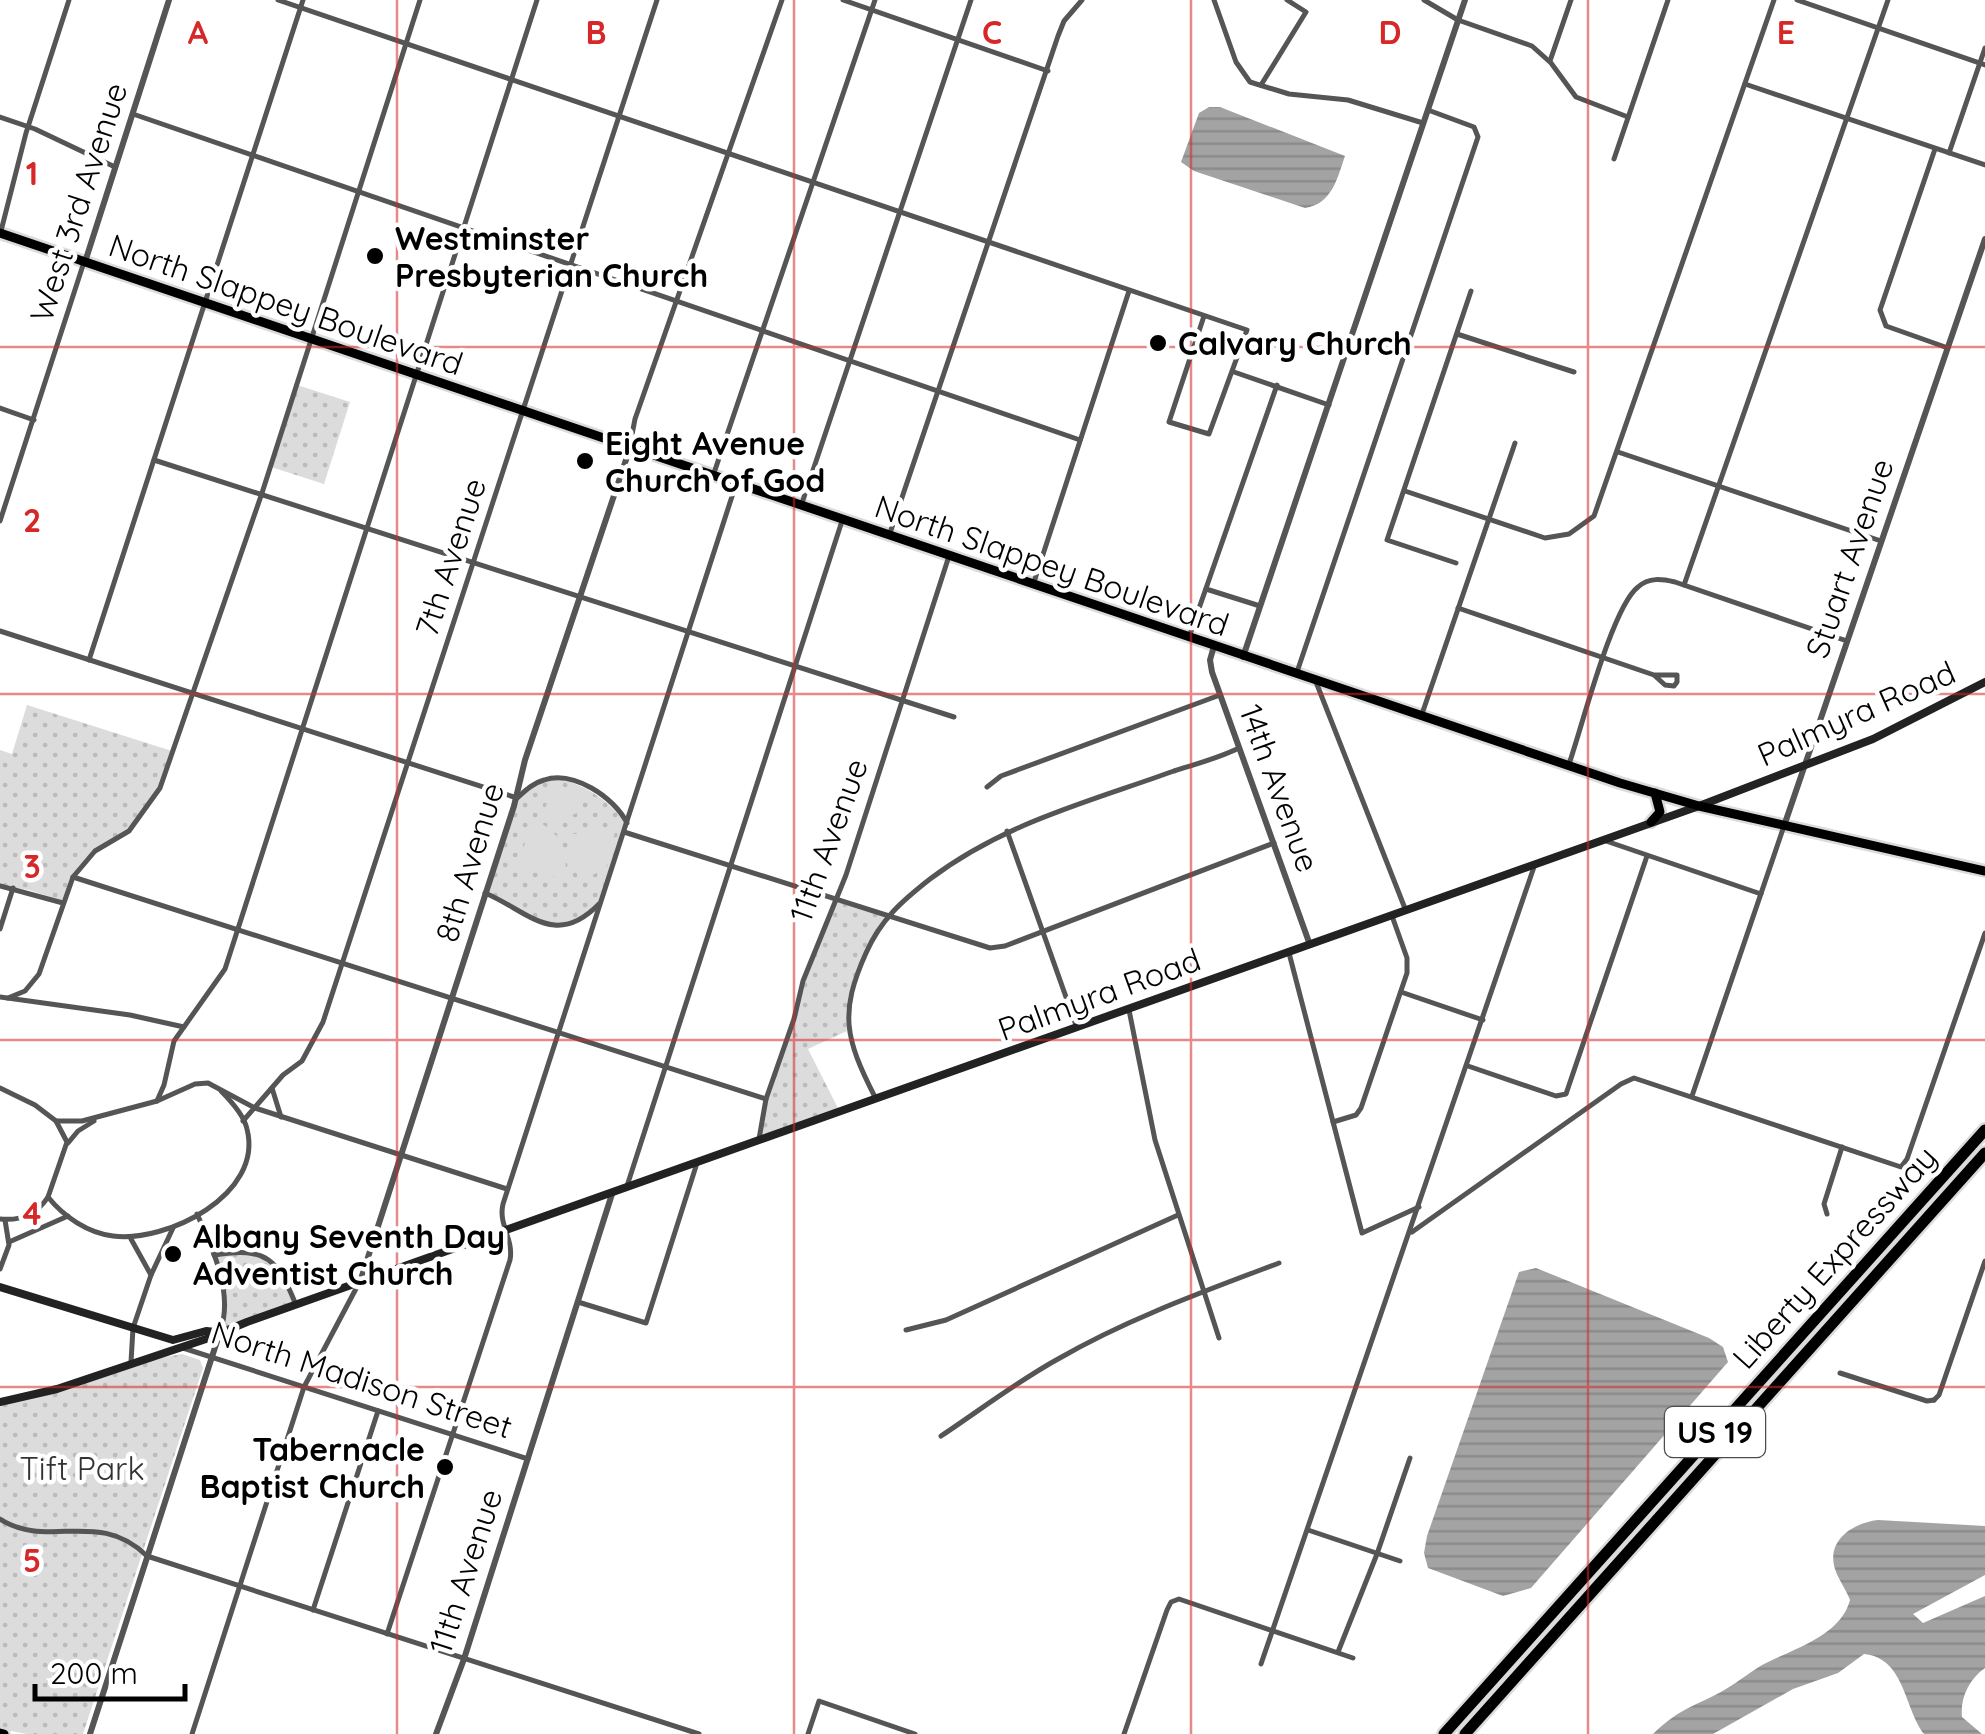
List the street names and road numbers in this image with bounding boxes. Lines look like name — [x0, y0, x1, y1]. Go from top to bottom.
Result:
street label: West 3rd Avenue — [20, 77, 136, 327]
street label: North Slappey Boulevard — [104, 225, 468, 383]
street label: Stuart Avenue — [1796, 453, 1902, 663]
street label: 7th Avenue — [406, 473, 494, 641]
street label: North Slappey Boulevard — [870, 486, 1234, 644]
street label: Palmyra Road — [1751, 652, 1961, 774]
street label: 14th Avenue — [1231, 699, 1329, 877]
street label: 11th Avenue — [780, 753, 876, 927]
street label: 8th Avenue — [426, 778, 512, 946]
street label: Palmyra Road — [992, 939, 1206, 1049]
street label: Liberty Expressway — [1723, 1137, 1945, 1377]
street label: North Madison Street — [207, 1311, 517, 1447]
road number: US 19 — [1665, 1407, 1765, 1457]
street label: 11th Avenue — [420, 1484, 510, 1658]

